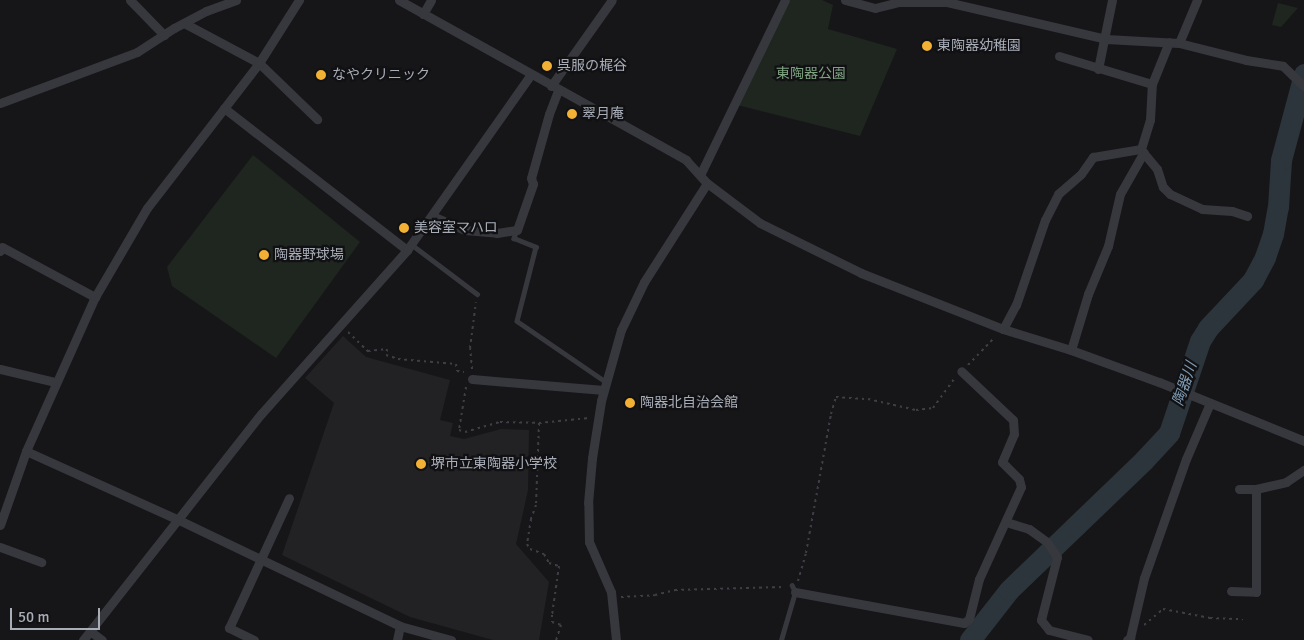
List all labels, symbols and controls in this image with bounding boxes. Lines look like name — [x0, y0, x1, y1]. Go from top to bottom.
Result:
place label: 東陶器幼稚園 — [937, 38, 1021, 54]
marker: 東陶器幼稚園 — [921, 40, 933, 52]
place label: 呉服の梶谷 — [557, 58, 627, 74]
marker: 呉服の梶谷 — [541, 60, 553, 72]
park label: 東陶器公園 — [776, 66, 846, 82]
place label: なやクリニック — [332, 67, 430, 83]
marker: なやクリニック — [314, 68, 328, 82]
place label: 翠月庵 — [582, 106, 624, 122]
marker: 翠月庵 — [566, 108, 578, 120]
place label: 美容室マハロ — [414, 220, 498, 236]
marker: 美容室マハロ — [398, 222, 410, 234]
place label: 陶器野球場 — [274, 247, 344, 263]
marker: 陶器野球場 — [258, 249, 270, 261]
water label: 陶器川 — [1169, 360, 1201, 408]
place label: 陶器北自治会館 — [640, 395, 738, 411]
marker: 陶器北自治会館 — [624, 397, 636, 409]
place label: 堺市立東陶器小学校 — [431, 456, 557, 472]
marker: 堺市立東陶器小学校 — [415, 458, 427, 470]
scale bar — [12, 598, 102, 630]
text: 50 m — [18, 608, 49, 626]

